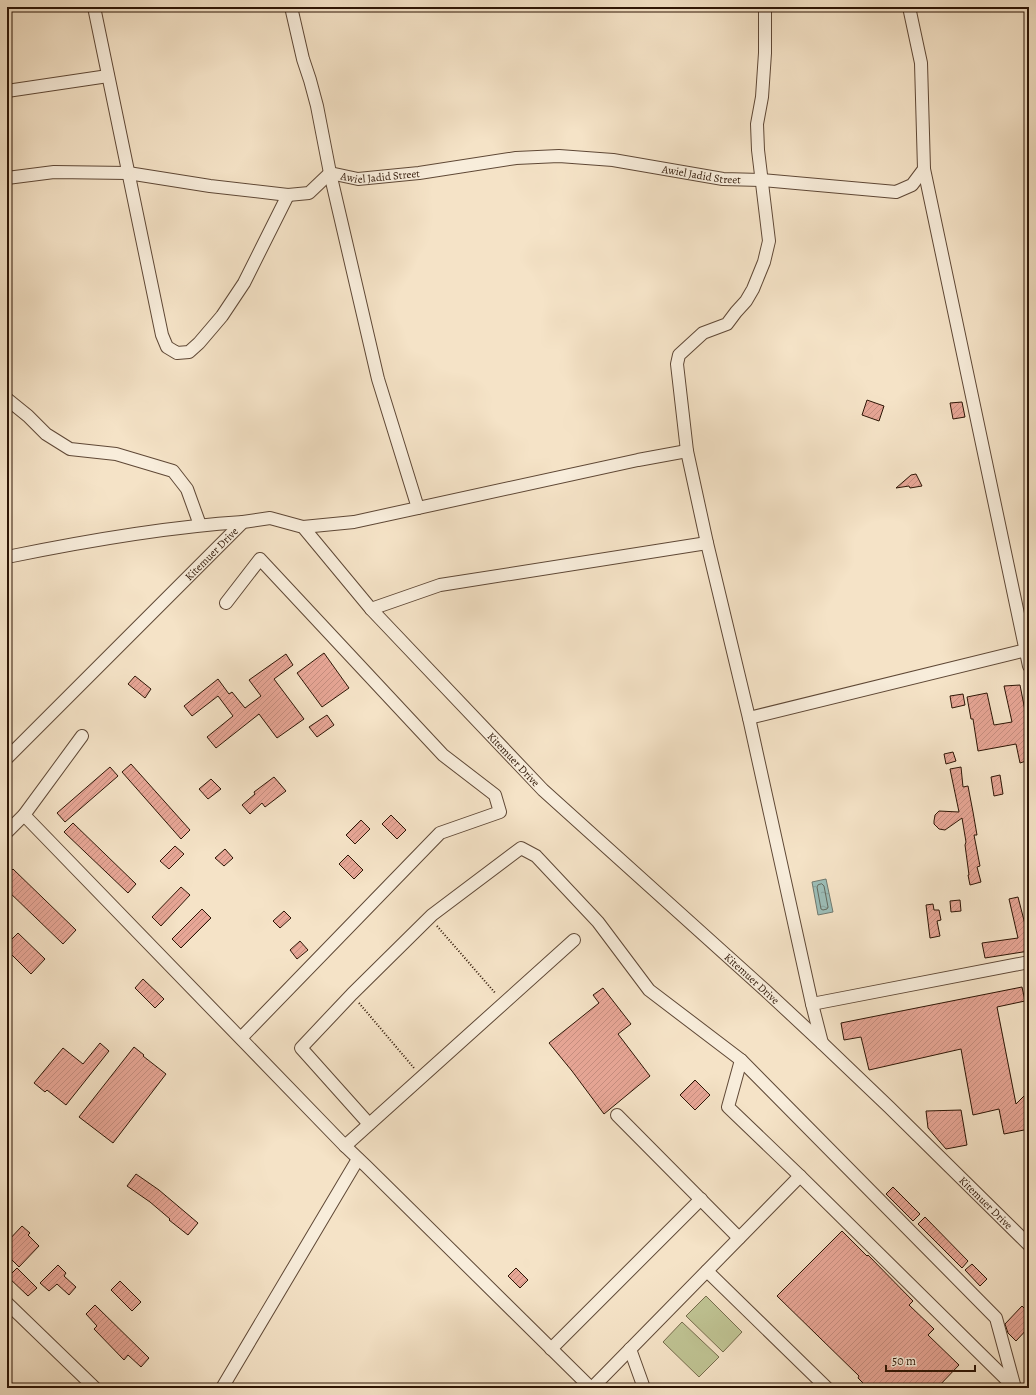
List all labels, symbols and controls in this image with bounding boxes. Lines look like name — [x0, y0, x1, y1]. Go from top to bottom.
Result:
street label: Awiel Jadid Street — [660, 161, 741, 187]
street label: Awiel Jadid Street — [338, 165, 421, 186]
street label: Kitemuer Drive — [181, 524, 241, 584]
street label: Kitemuer Drive — [484, 729, 543, 790]
street label: Kitemuer Drive — [721, 950, 783, 1008]
street label: Kitemuer Drive — [956, 1173, 1016, 1233]
scale bar — [886, 1347, 975, 1373]
text: 50 m — [892, 1353, 916, 1369]

